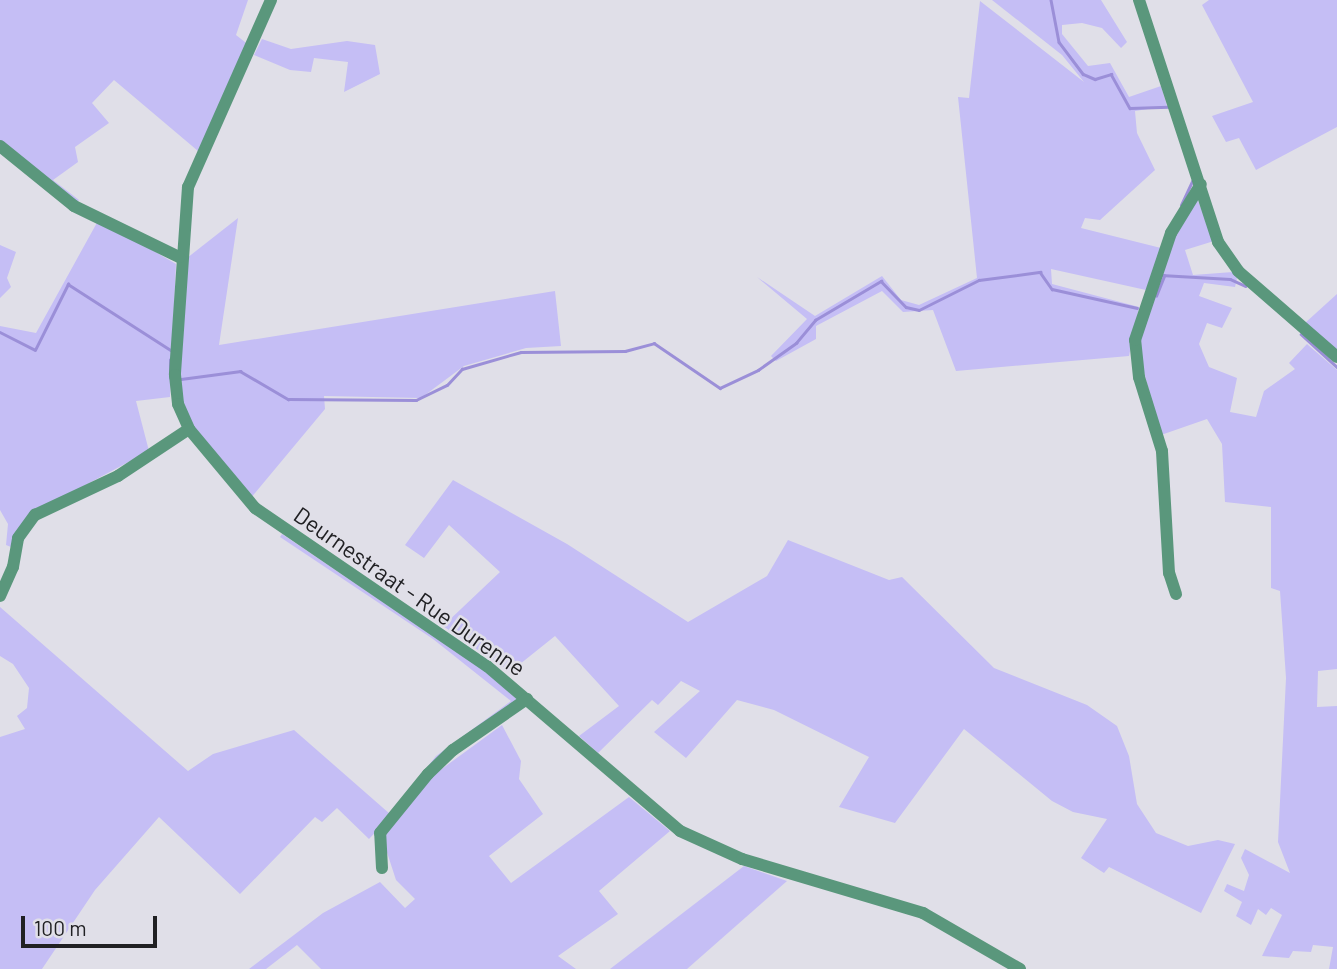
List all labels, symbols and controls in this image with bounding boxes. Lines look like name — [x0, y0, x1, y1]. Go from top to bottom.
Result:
street label: Deurnestraat - Rue Durenne — [289, 501, 531, 681]
scale bar — [24, 902, 161, 946]
text: 100 m — [34, 915, 87, 940]

